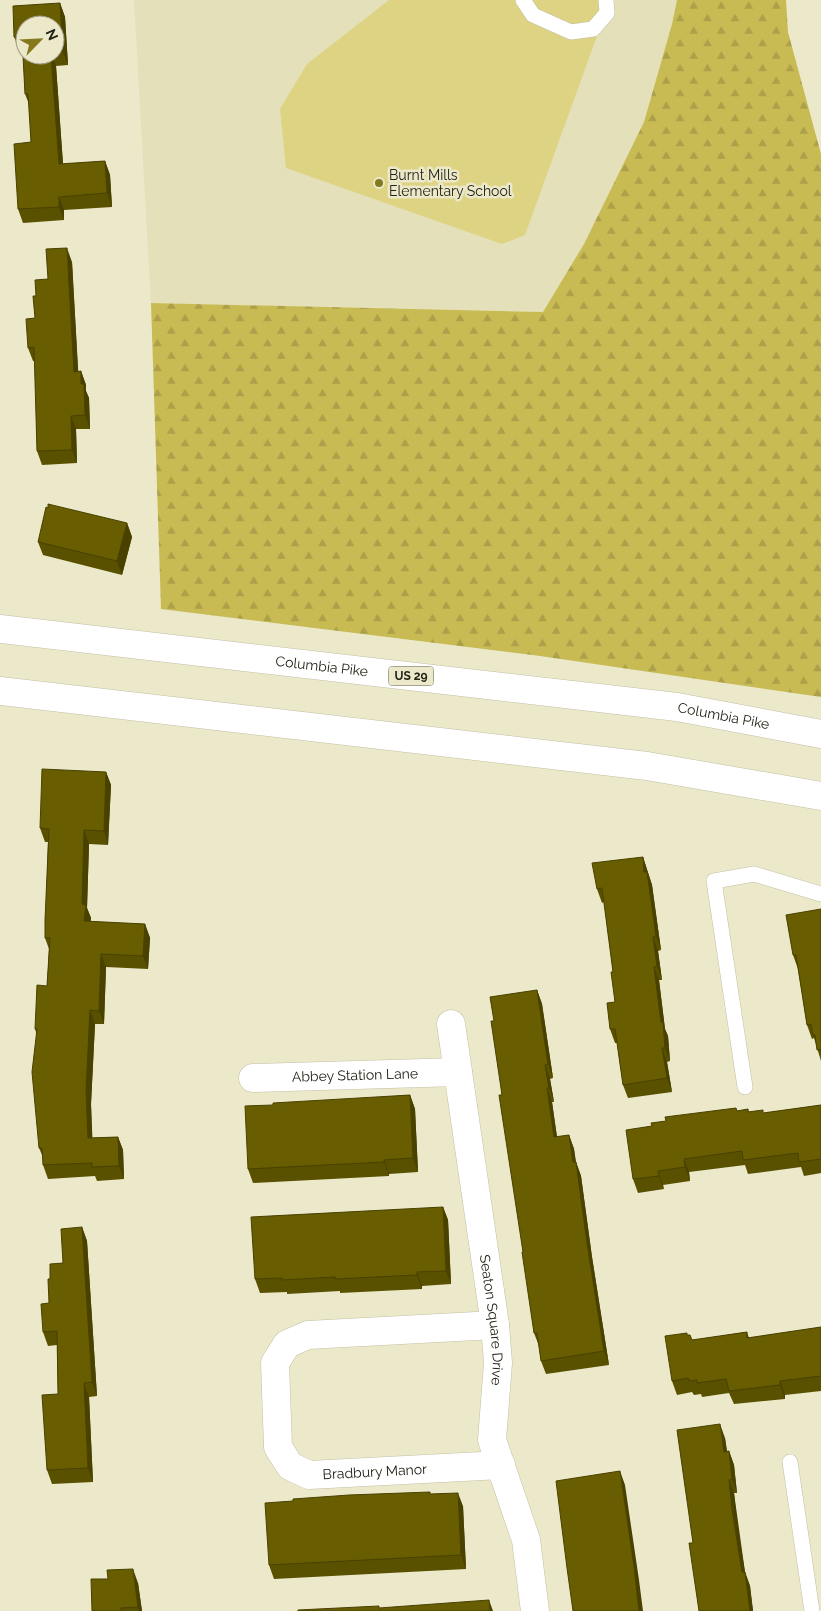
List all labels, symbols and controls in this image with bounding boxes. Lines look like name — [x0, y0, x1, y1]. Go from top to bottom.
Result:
north arrow — [15, 15, 65, 65]
text: N — [42, 27, 61, 43]
place label: Burnt Mills Elementary School — [389, 167, 512, 199]
marker: Burnt Mills Elementary School — [373, 177, 385, 189]
street label: Columbia Pike — [275, 653, 369, 679]
road number: US 29 — [388, 666, 434, 686]
street label: Columbia Pike — [677, 699, 771, 732]
street label: Abbey Station Lane — [292, 1065, 418, 1085]
street label: Seaton Square Drive — [477, 1253, 506, 1386]
street label: Bradbury Manor — [322, 1461, 427, 1482]

